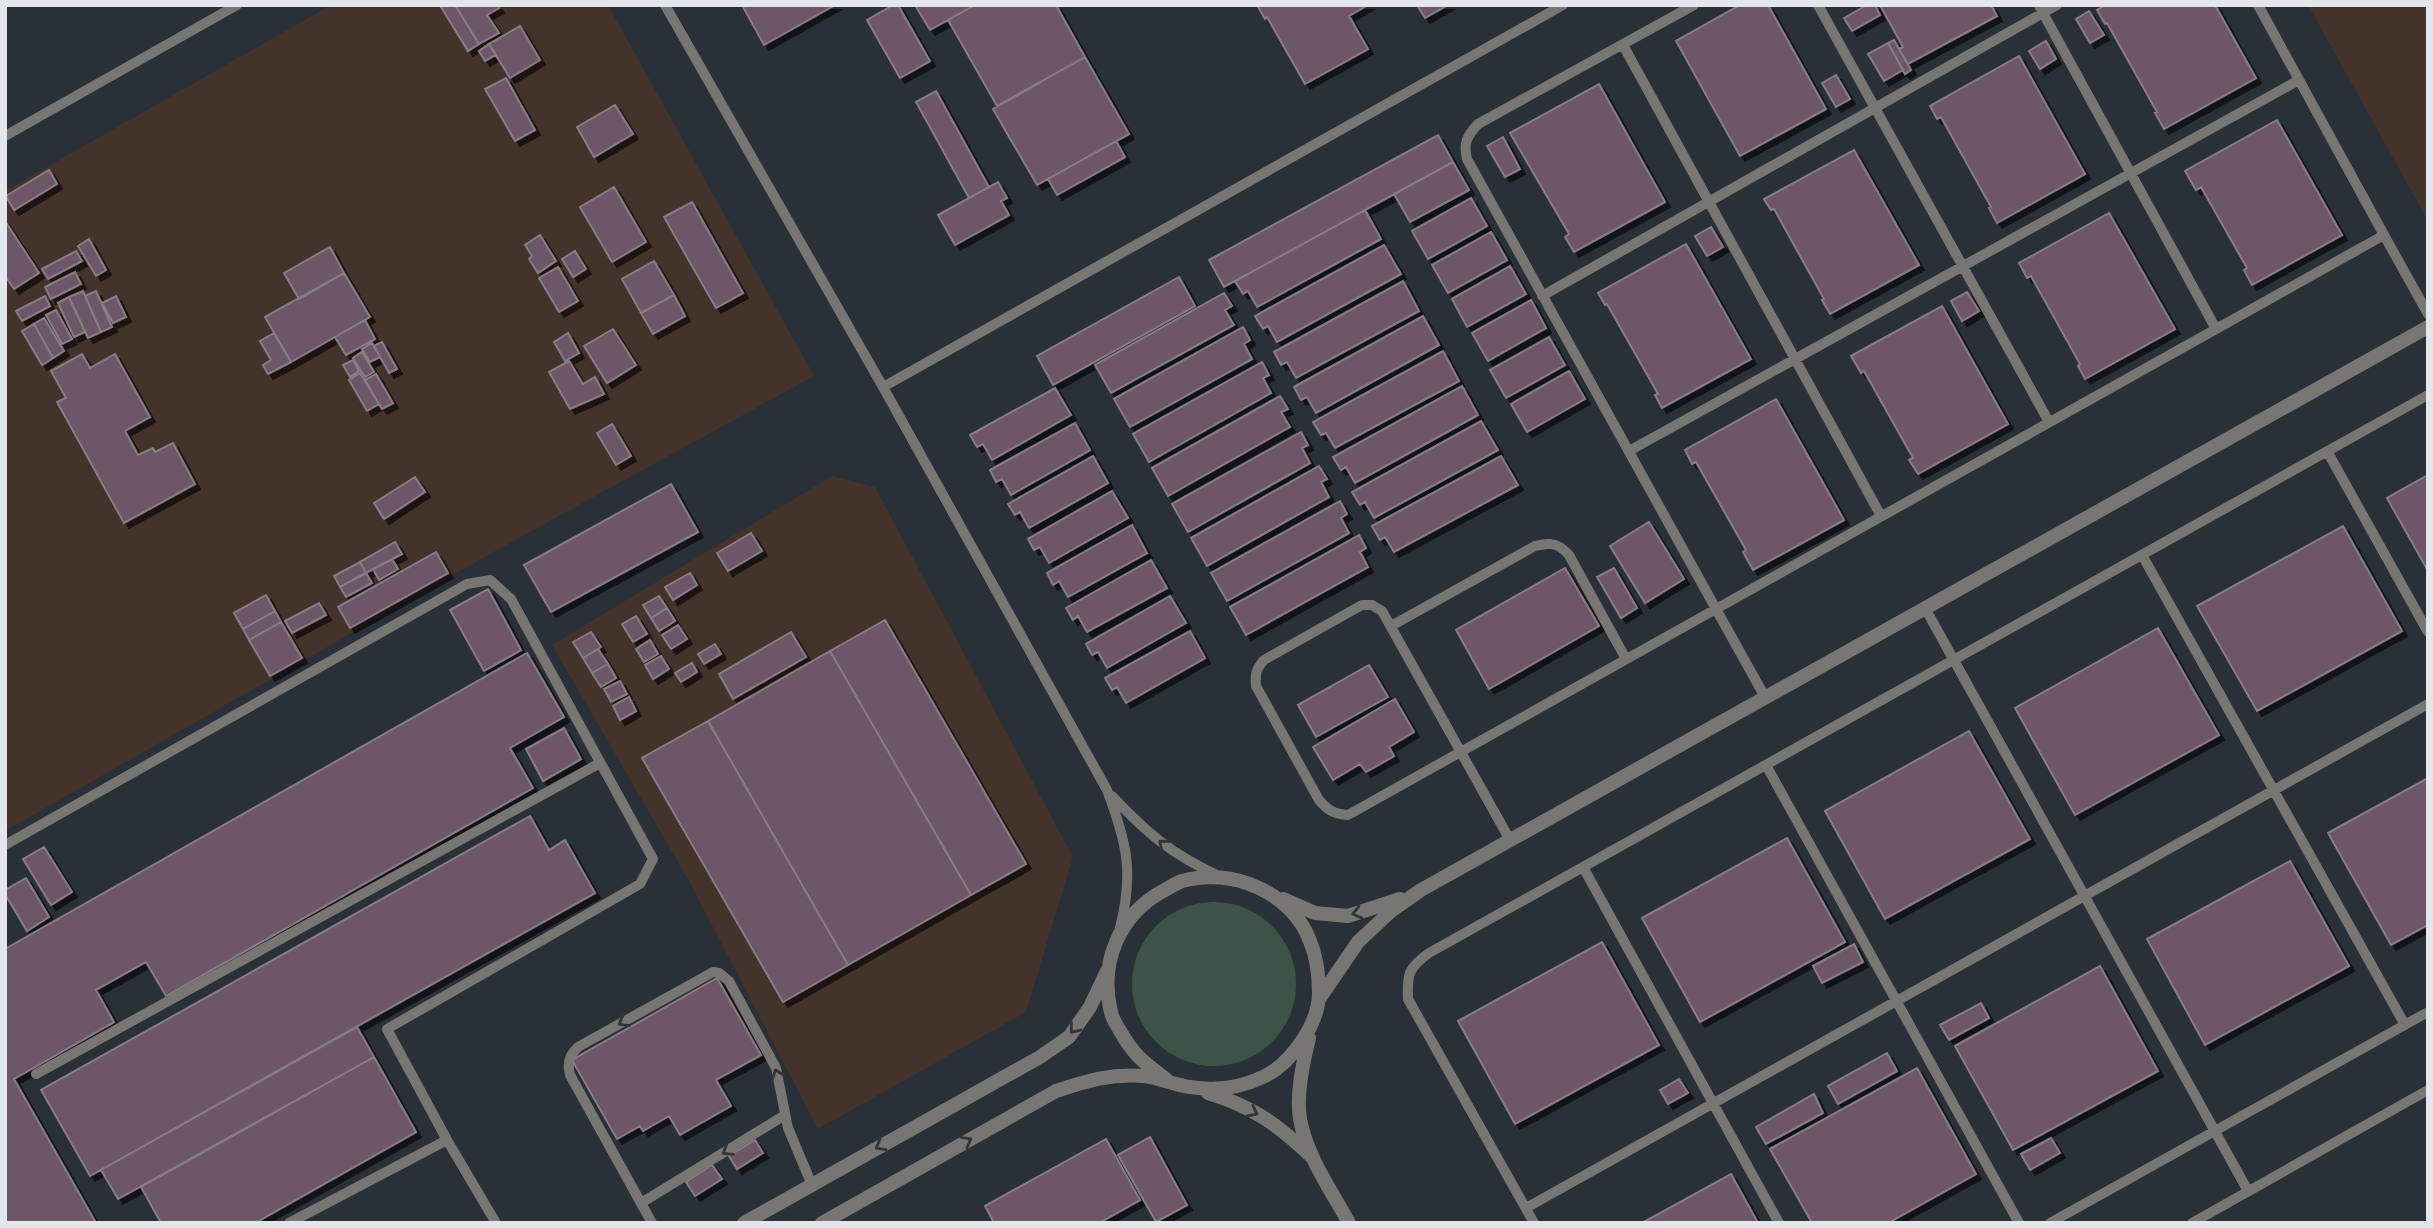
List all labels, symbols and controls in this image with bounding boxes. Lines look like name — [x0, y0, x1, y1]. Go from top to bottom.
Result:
one-way arrow — [1159, 840, 1171, 853]
one-way arrow — [1351, 905, 1363, 919]
one-way arrow — [617, 1014, 630, 1027]
one-way arrow — [1069, 1021, 1082, 1033]
one-way arrow — [771, 1069, 785, 1081]
one-way arrow — [1246, 1103, 1258, 1117]
one-way arrow — [960, 1136, 972, 1149]
one-way arrow — [875, 1138, 887, 1151]
one-way arrow — [721, 1142, 734, 1155]

